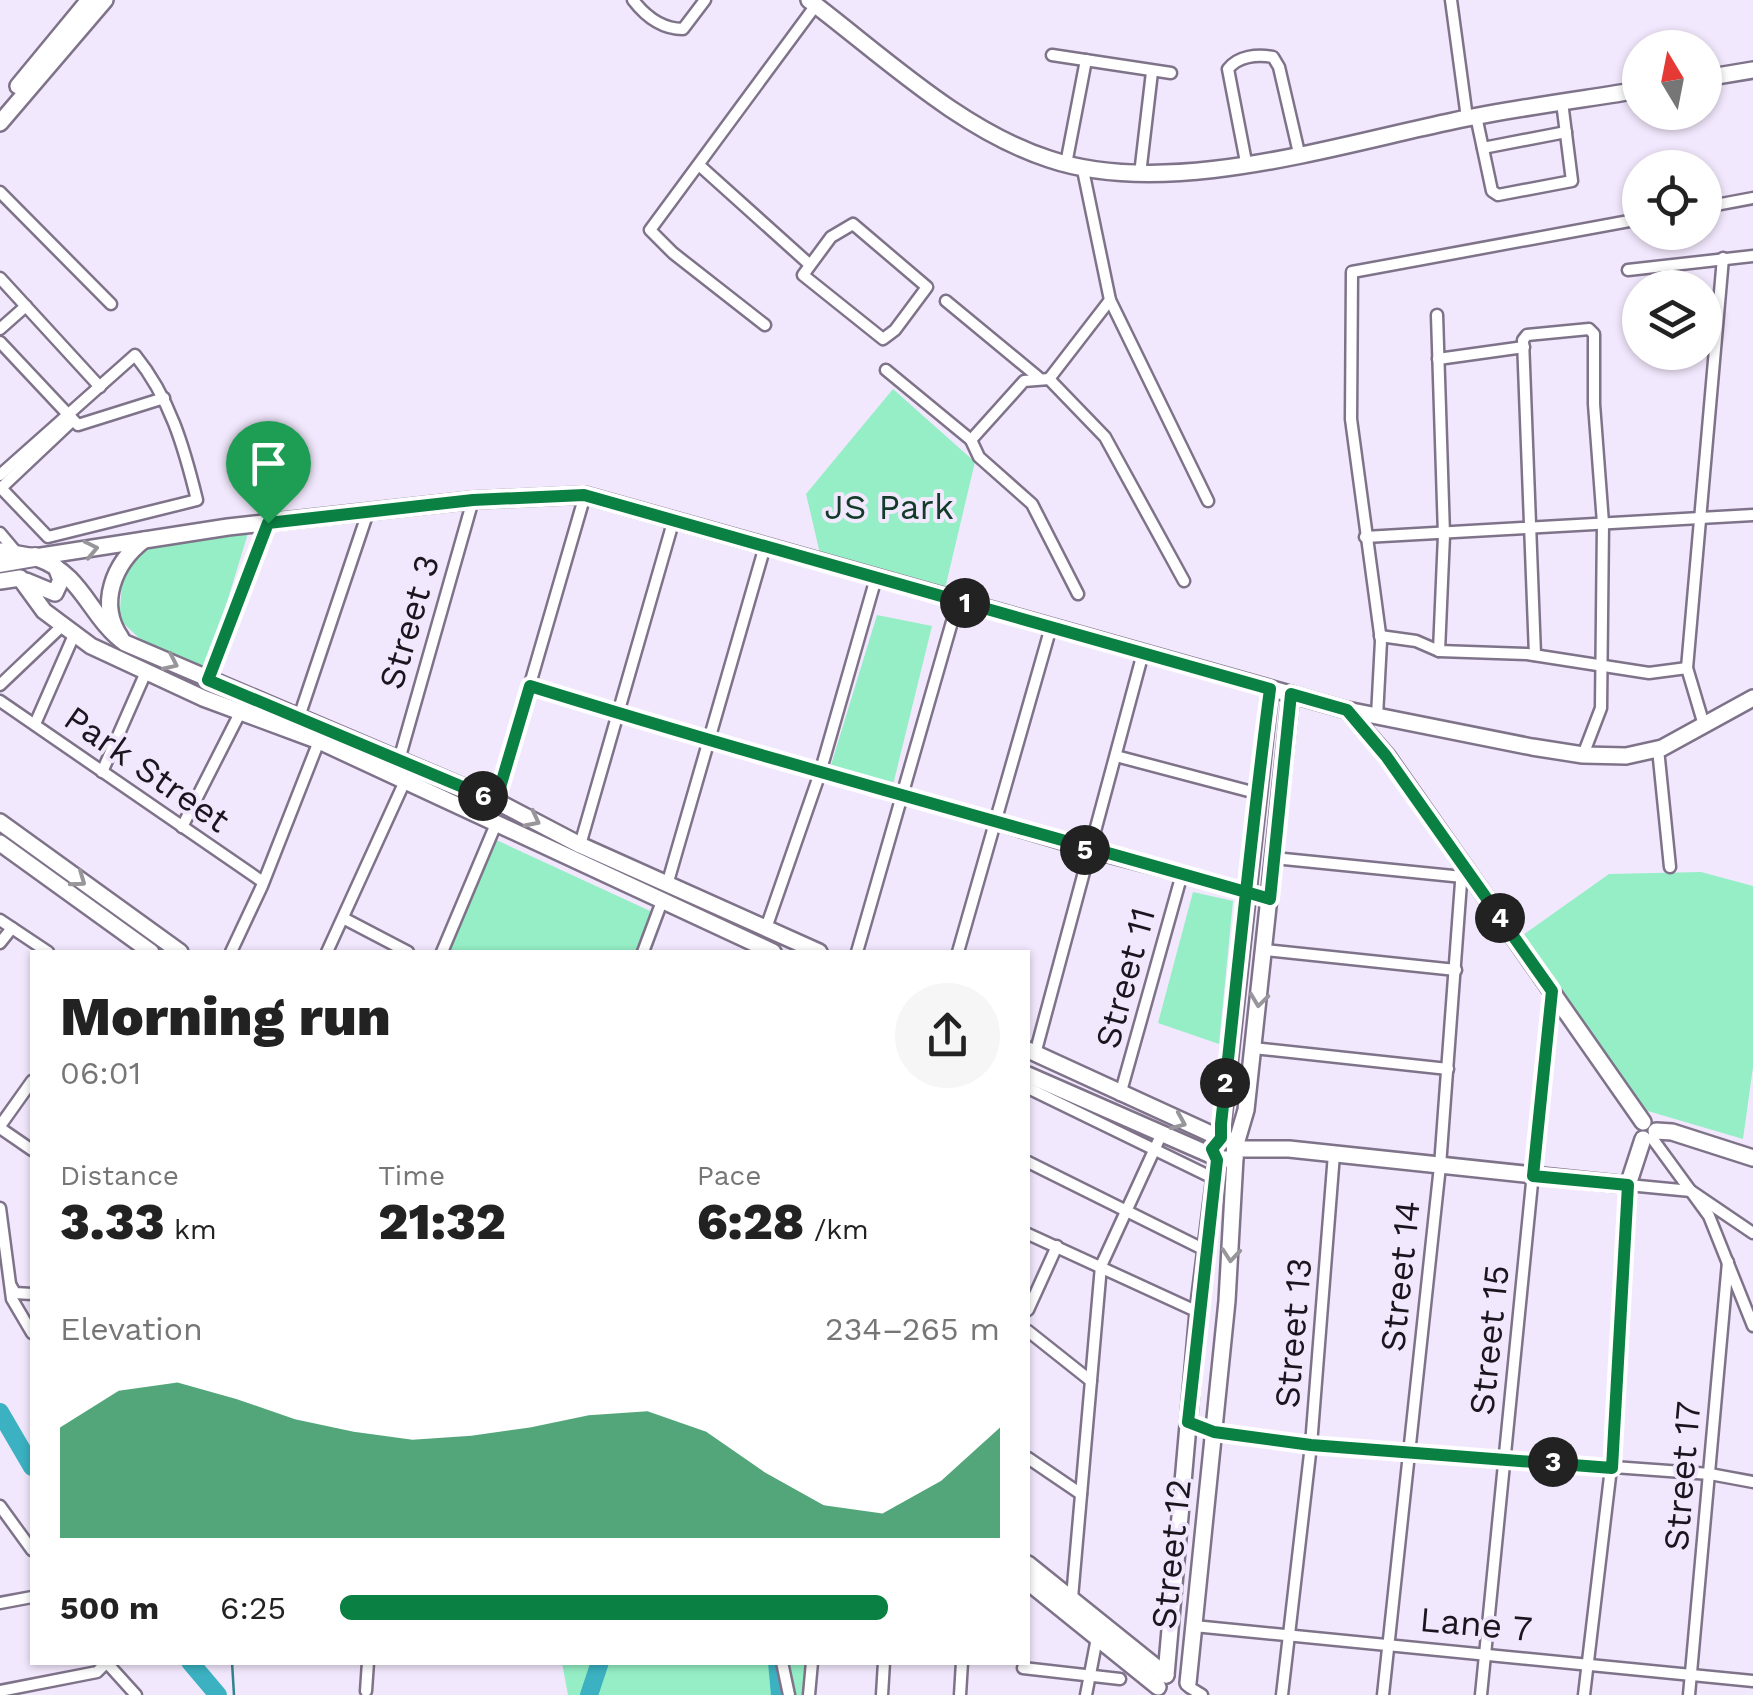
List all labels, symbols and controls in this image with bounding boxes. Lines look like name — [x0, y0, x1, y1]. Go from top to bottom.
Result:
north arrow — [1622, 30, 1722, 130]
map controls — [1622, 30, 1722, 370]
button: locate — [1622, 150, 1722, 250]
button: layers — [1622, 270, 1722, 370]
pin — [226, 421, 311, 524]
icon: arrive — [241, 436, 296, 491]
park label: JS Park — [824, 486, 954, 528]
one-way arrow — [82, 540, 99, 561]
street label: Street 3 — [370, 550, 448, 694]
pin: 1 — [940, 578, 990, 628]
text: 1 — [959, 586, 971, 619]
one-way arrow — [161, 651, 179, 671]
street label: Park Street — [56, 697, 238, 841]
pin: 6 — [458, 771, 508, 821]
text: 6 — [474, 779, 492, 812]
one-way arrow — [522, 808, 540, 827]
pin: 5 — [1060, 825, 1110, 875]
text: 5 — [1077, 833, 1093, 866]
one-way arrow — [68, 868, 86, 886]
pin: 4 — [1475, 893, 1525, 943]
text: 4 — [1491, 901, 1509, 934]
street label: Street 11 — [1086, 903, 1164, 1053]
button: share — [895, 983, 1000, 1088]
text: Morning run — [60, 984, 391, 1048]
one-way arrow — [1249, 992, 1270, 1008]
text: 06:01 — [60, 1054, 141, 1092]
pin: 2 — [1200, 1058, 1250, 1108]
text: 2 — [1217, 1066, 1233, 1099]
one-way arrow — [1169, 1110, 1187, 1130]
text: Distance — [60, 1159, 179, 1192]
text: Time — [378, 1159, 445, 1192]
text: Pace — [697, 1159, 761, 1192]
text: 3.33 — [60, 1192, 165, 1251]
text: 21:32 — [378, 1192, 506, 1251]
text: 6:28 — [697, 1192, 804, 1251]
street label: Street 14 — [1371, 1198, 1429, 1354]
text: km — [165, 1213, 217, 1246]
text: /km — [804, 1213, 869, 1246]
one-way arrow — [1221, 1247, 1242, 1263]
street label: Street 13 — [1266, 1256, 1320, 1410]
street label: Street 15 — [1460, 1263, 1518, 1417]
text: Elevation — [60, 1310, 203, 1348]
text: 234–265 m — [825, 1310, 1000, 1348]
street label: Street 17 — [1655, 1400, 1709, 1552]
pin: 3 — [1528, 1437, 1578, 1487]
text: 3 — [1545, 1445, 1561, 1478]
street label: Street 12 — [1142, 1477, 1200, 1631]
text: 500 m — [60, 1589, 159, 1627]
text: 6:25 — [220, 1589, 286, 1627]
street label: Lane 7 — [1418, 1598, 1534, 1650]

